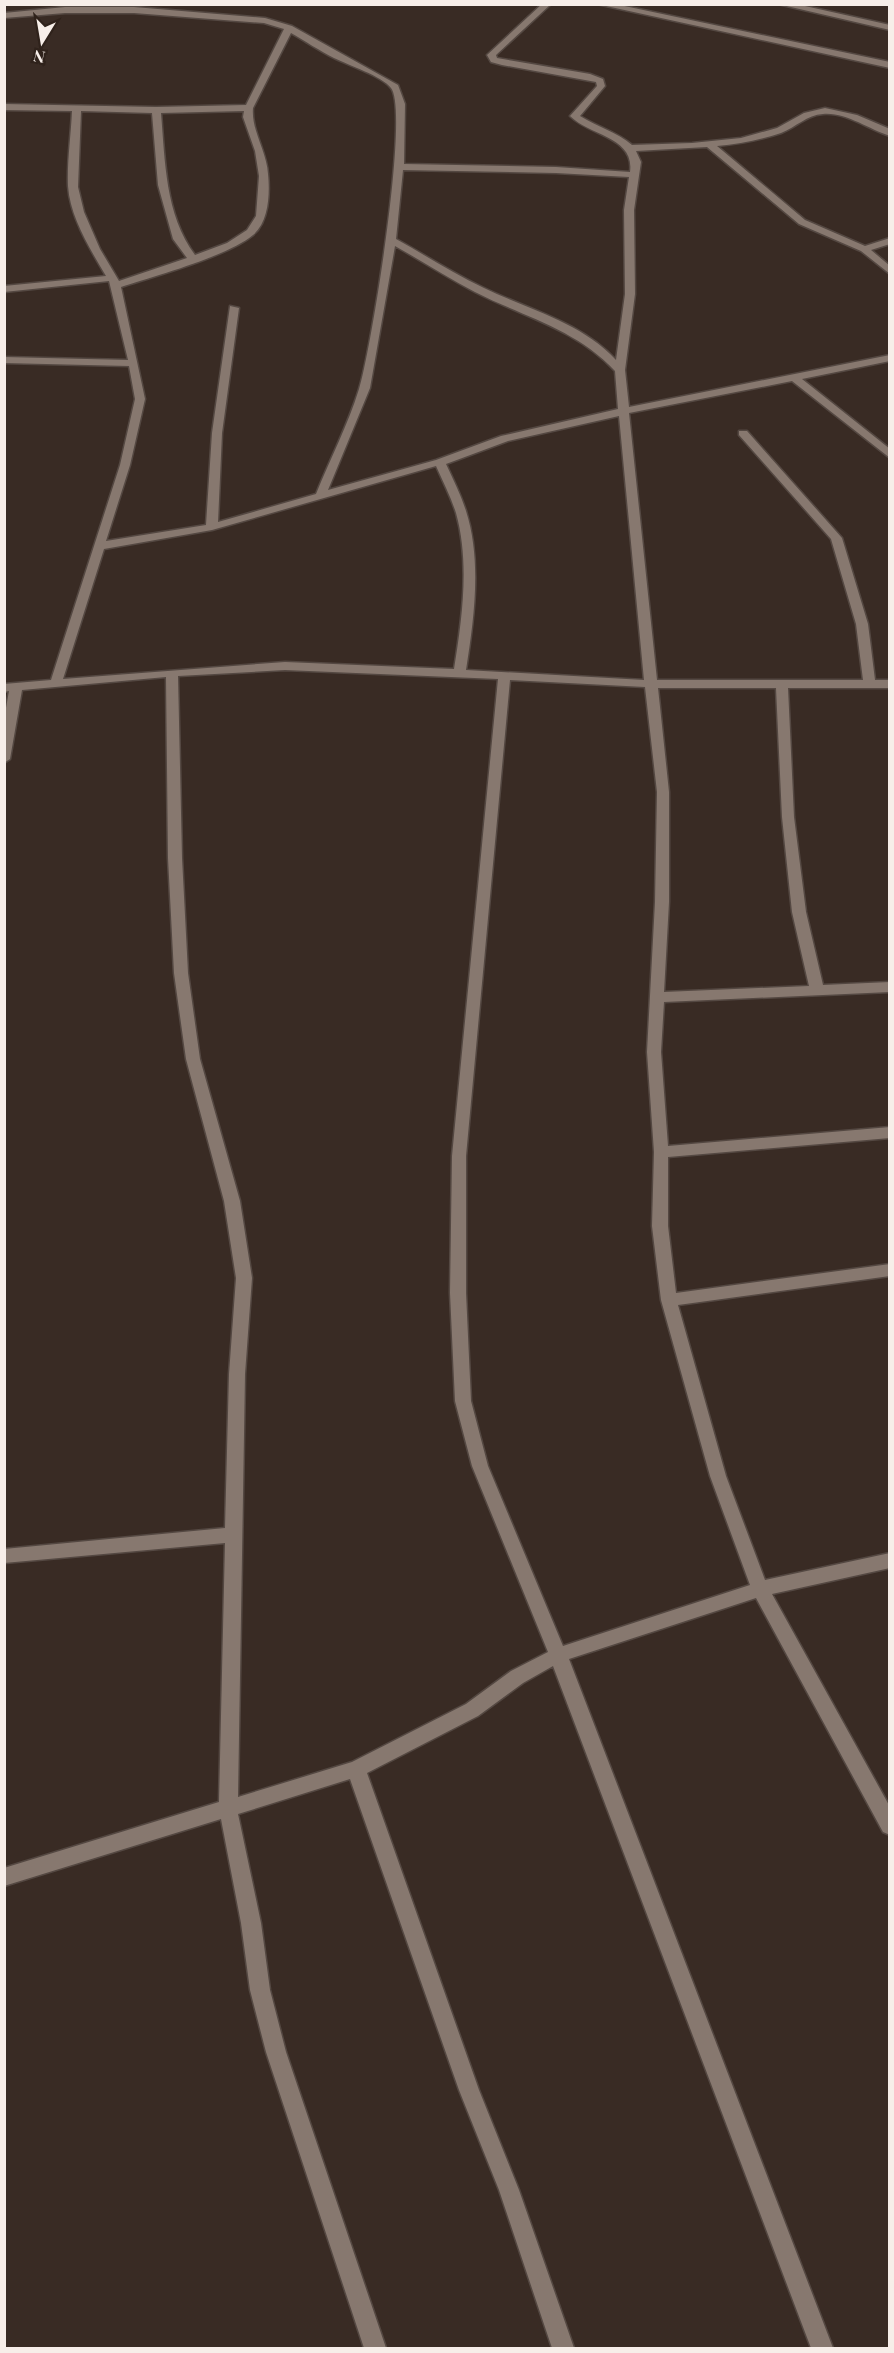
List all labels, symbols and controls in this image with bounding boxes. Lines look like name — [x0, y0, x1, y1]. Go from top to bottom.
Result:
north arrow — [12, 12, 72, 72]
text: N — [31, 46, 47, 69]

